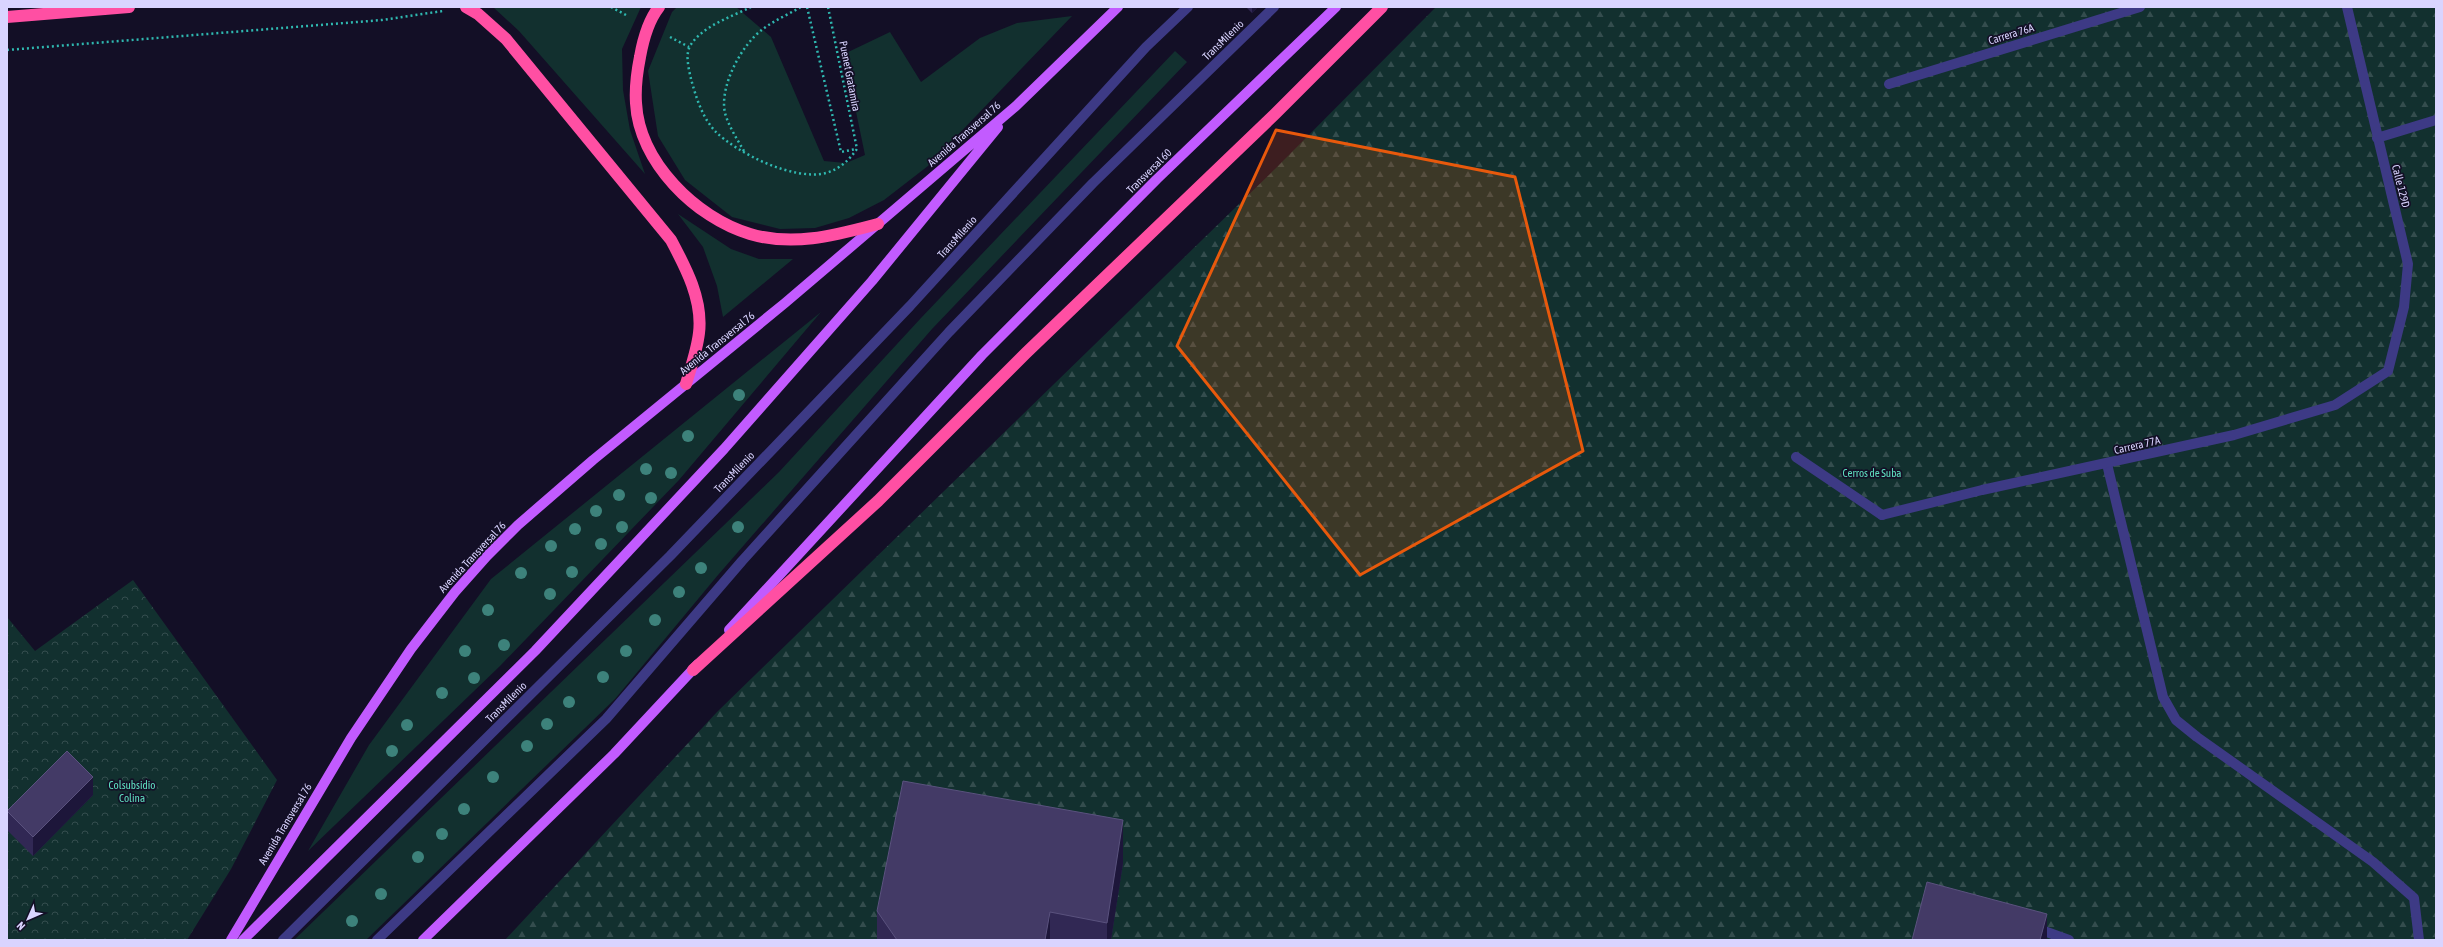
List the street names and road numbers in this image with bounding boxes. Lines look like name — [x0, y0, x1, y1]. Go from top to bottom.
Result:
street label: TransMilenio — [1200, 18, 1246, 62]
street label: Carrera 76A — [1987, 21, 2036, 47]
street label: Puenet Gratamira — [837, 40, 863, 112]
street label: Avenida Transversal 76 — [925, 99, 1003, 169]
street label: Transversal 60 — [1124, 146, 1174, 196]
street label: Calle 129D — [2390, 163, 2412, 209]
street label: TransMilenio — [935, 214, 979, 260]
street label: Avenida Transversal 76 — [677, 309, 757, 377]
street label: Carrera 77A — [2113, 434, 2162, 456]
street label: TransMilenio — [712, 449, 756, 495]
street label: Avenida Transversal 76 — [436, 519, 508, 595]
street label: TransMilenio — [483, 679, 529, 725]
street label: Avenida Transversal 76 — [256, 781, 314, 867]

